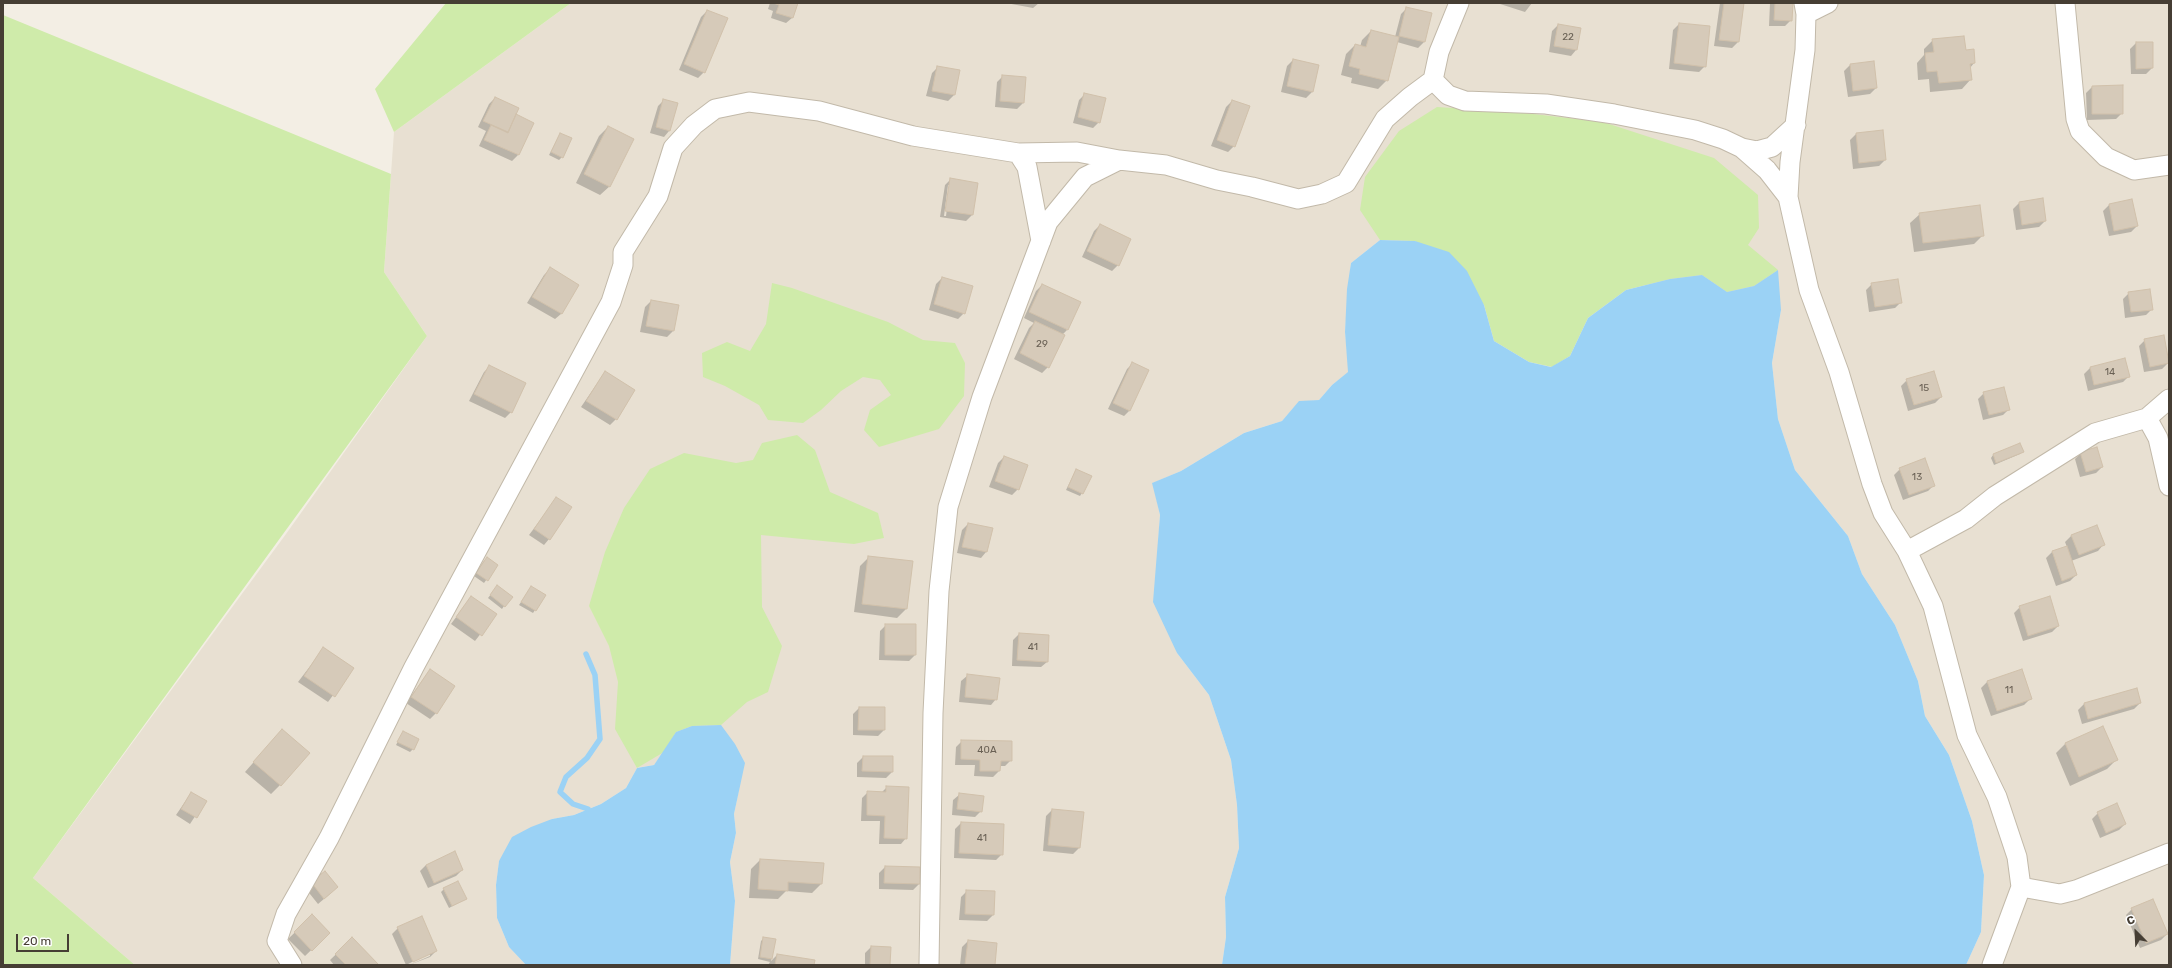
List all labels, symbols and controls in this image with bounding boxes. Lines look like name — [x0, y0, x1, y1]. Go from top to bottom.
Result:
house number: 22 — [1562, 31, 1574, 43]
house number: 29 — [1036, 338, 1048, 350]
house number: 14 — [2105, 366, 2115, 378]
house number: 15 — [1919, 382, 1929, 394]
house number: 13 — [1912, 471, 1922, 483]
house number: 41 — [1028, 641, 1038, 653]
house number: 11 — [2005, 684, 2013, 696]
house number: 40А — [977, 744, 997, 756]
house number: 41 — [977, 832, 987, 844]
north arrow — [2116, 912, 2156, 952]
text: С — [2125, 913, 2137, 928]
scale bar — [18, 926, 71, 952]
text: 20 m — [23, 934, 51, 948]

